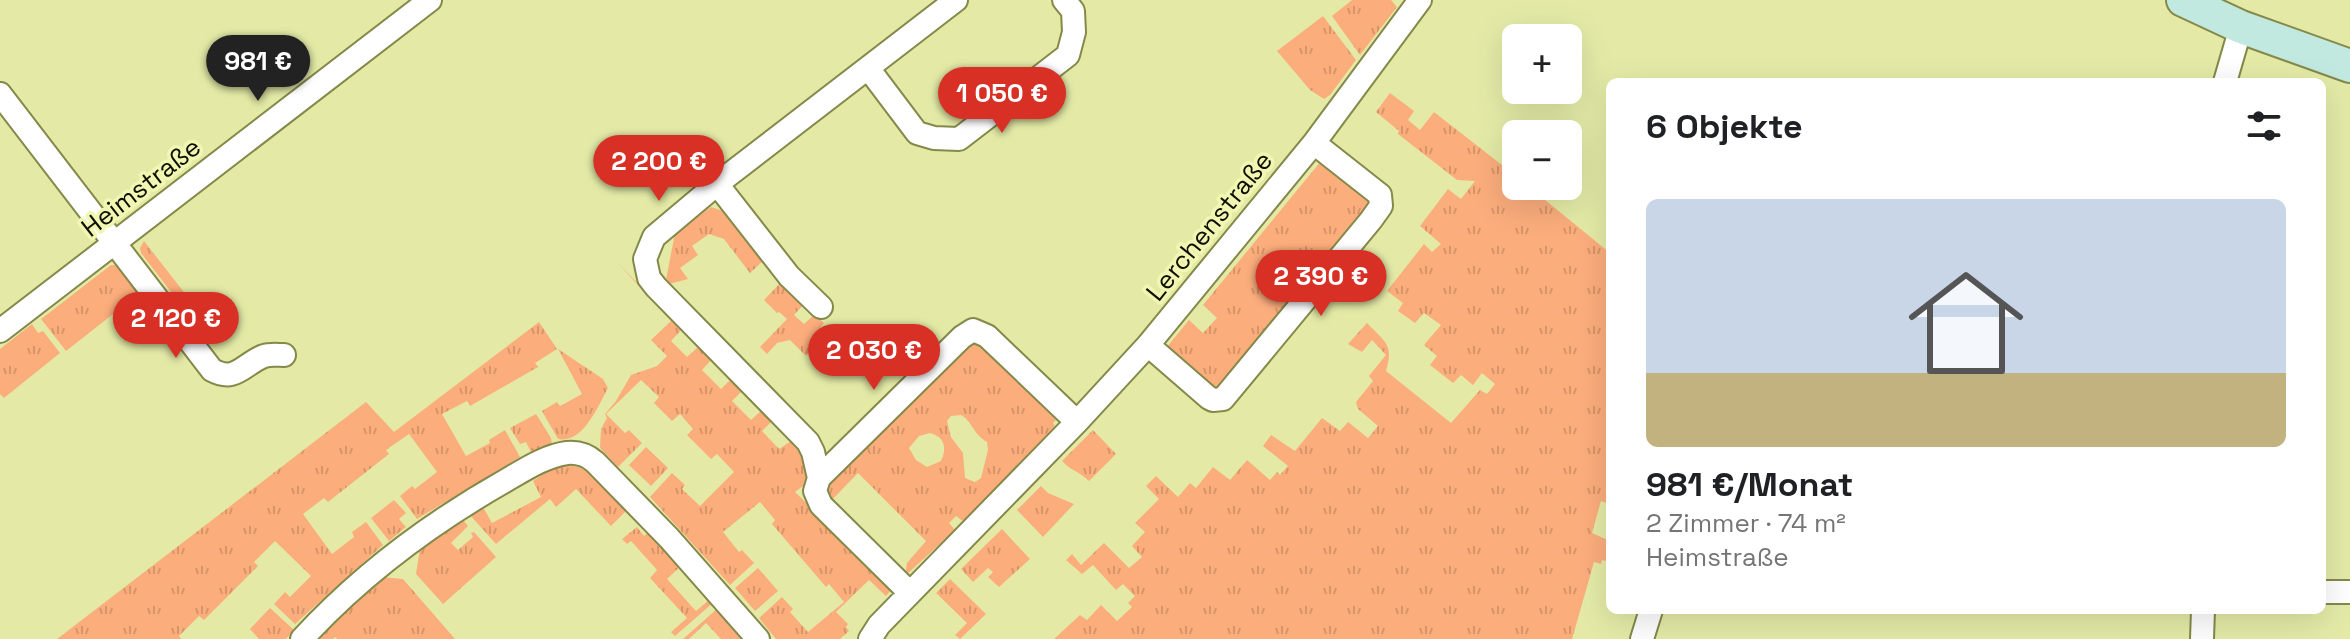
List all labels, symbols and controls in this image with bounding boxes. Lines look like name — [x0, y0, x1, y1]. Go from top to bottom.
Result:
map controls — [1502, 24, 1582, 200]
button: + — [1502, 24, 1582, 104]
pin: 981 € — [202, 35, 314, 103]
text: 981 € — [224, 44, 292, 78]
pin: 1 050 € — [928, 67, 1076, 135]
text: 1 050 € — [956, 76, 1048, 110]
icon: filters — [2242, 104, 2286, 148]
text: 6 Objekte — [1646, 105, 1803, 148]
button: − — [1502, 120, 1582, 200]
street label: Heimstraße — [74, 130, 208, 244]
pin: 2 200 € — [585, 135, 733, 203]
text: 2 200 € — [611, 144, 707, 178]
street label: Lerchenstraße — [1138, 144, 1280, 308]
pin: 2 390 € — [1247, 250, 1395, 318]
icon: home — [1894, 251, 2038, 395]
text: 2 390 € — [1273, 259, 1369, 293]
pin: 2 120 € — [102, 292, 250, 360]
text: 2 120 € — [131, 301, 221, 335]
pin: 2 030 € — [800, 324, 948, 392]
text: 2 030 € — [826, 333, 922, 367]
text: 981 €/Monat — [1646, 463, 1853, 506]
text: 2 Zimmer · 74 m² — [1646, 506, 1846, 540]
text: Heimstraße — [1646, 540, 1789, 574]

